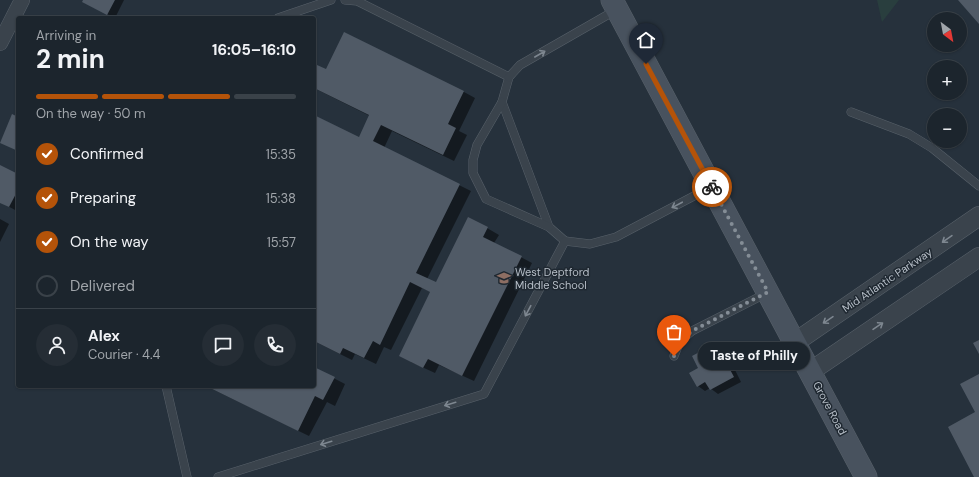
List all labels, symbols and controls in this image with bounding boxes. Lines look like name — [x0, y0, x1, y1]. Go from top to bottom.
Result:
north arrow — [927, 12, 967, 52]
map controls — [927, 12, 967, 148]
pin — [629, 23, 663, 64]
text: Arriving in — [36, 27, 96, 44]
icon: home — [635, 29, 657, 51]
text: 16:05–16:10 — [212, 40, 296, 60]
text: 2 min — [36, 42, 105, 76]
one-way arrow — [534, 50, 546, 58]
button: + — [927, 60, 967, 100]
text: On the way · 50 m — [36, 105, 146, 122]
button: − — [927, 108, 967, 148]
icon: check — [36, 143, 58, 165]
text: Confirmed — [70, 144, 144, 164]
text: 15:35 — [266, 146, 296, 163]
courier — [692, 167, 732, 207]
icon: bike — [701, 176, 723, 198]
icon: check — [36, 187, 58, 209]
text: Preparing — [70, 188, 136, 208]
text: 15:38 — [266, 190, 296, 207]
one-way arrow — [671, 201, 683, 209]
icon: check — [36, 231, 58, 253]
text: On the way — [70, 232, 149, 252]
text: 15:57 — [267, 234, 296, 251]
one-way arrow — [942, 235, 953, 243]
street label: Mid Atlantic Parkway — [839, 245, 935, 315]
place label: West Deptford Middle School — [515, 265, 590, 292]
school or university icon: West Deptford Middle School — [496, 270, 512, 286]
text: Delivered — [70, 276, 135, 296]
one-way arrow — [524, 304, 532, 316]
pin — [657, 315, 691, 356]
one-way arrow — [823, 316, 834, 324]
icon: bag — [663, 321, 685, 343]
one-way arrow — [872, 322, 883, 330]
button: person — [36, 324, 78, 366]
button: chat — [202, 324, 244, 366]
button: phone — [254, 324, 296, 366]
text: Alex — [88, 326, 120, 346]
callout: Taste of Philly — [698, 342, 810, 370]
text: Courier · 4.4 — [88, 346, 160, 363]
text: Taste of Philly — [710, 347, 798, 364]
street label: Grove Road — [810, 379, 850, 437]
one-way arrow — [444, 401, 456, 409]
one-way arrow — [320, 440, 333, 447]

